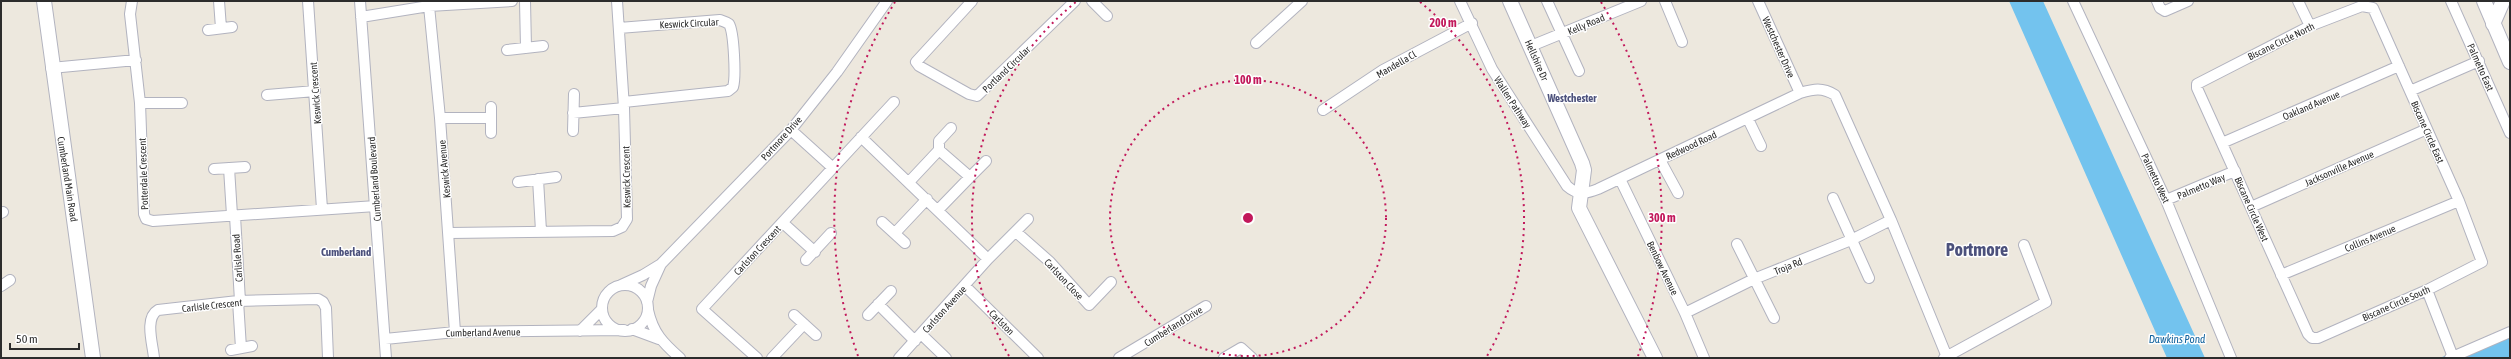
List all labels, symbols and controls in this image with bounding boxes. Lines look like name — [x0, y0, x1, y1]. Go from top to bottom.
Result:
street label: Kelly Road — [1566, 12, 1607, 37]
street label: Westchester Drive — [1760, 15, 1797, 80]
street label: Keswick Circular — [659, 16, 720, 31]
text: 200 m — [1429, 16, 1457, 30]
street label: Biscane Circle North — [2246, 20, 2316, 62]
street label: Hellshire Dr — [1523, 38, 1551, 83]
street label: Palmetto East — [2465, 42, 2496, 93]
street label: Portland Circular — [980, 43, 1033, 95]
street label: Mandella Cl — [1374, 49, 1418, 80]
street label: Keswick Crescent — [308, 62, 323, 124]
text: 100 m — [1234, 73, 1262, 87]
street label: Wallen Pathway — [1492, 74, 1533, 130]
street label: Oakland Avenue — [2281, 88, 2342, 122]
district label: Westchester — [1546, 92, 1597, 104]
street label: Biscane Circle East — [2409, 99, 2446, 165]
street label: Portmore Drive — [759, 114, 804, 163]
street label: Redwood Road — [1664, 129, 1719, 162]
street label: Cumberland Main Road — [55, 136, 80, 223]
street label: Cumberland Boulevard — [366, 136, 383, 222]
street label: Potterdale Crescent — [137, 138, 150, 210]
street label: Keswick Avenue — [436, 139, 453, 198]
street label: Keswick Crescent — [620, 146, 633, 208]
street label: Jacksonville Avenue — [2303, 148, 2376, 189]
street label: Palmetto West — [2139, 152, 2172, 205]
street label: Palmetto Way — [2175, 171, 2227, 202]
street label: Biscane Circle West — [2232, 175, 2271, 243]
centre of rings — [1241, 211, 1255, 225]
text: 300 m — [1648, 211, 1676, 225]
street label: Carlston Crescent — [732, 223, 783, 277]
street label: Collins Avenue — [2343, 223, 2398, 254]
street label: Carlisle Road — [230, 233, 245, 282]
district label: Portmore — [1946, 239, 2008, 260]
street label: Benbow Avenue — [1645, 240, 1681, 297]
district label: Cumberland — [321, 246, 371, 258]
street label: Troja Rd — [1772, 256, 1804, 277]
street label: Carlston Close — [1042, 257, 1086, 302]
street label: Carlston Avenue — [920, 283, 969, 335]
street label: Biscane Circle South — [2361, 284, 2432, 323]
street label: Carlisle Crescent — [181, 297, 243, 314]
street label: Cumberland Drive — [1142, 304, 1205, 349]
street label: Carlston — [987, 308, 1016, 337]
scale bar — [10, 325, 79, 351]
street label: Cumberland Avenue — [446, 326, 521, 339]
text: 50 m — [16, 332, 38, 346]
water label: Dawkins Pond — [2149, 333, 2205, 345]

